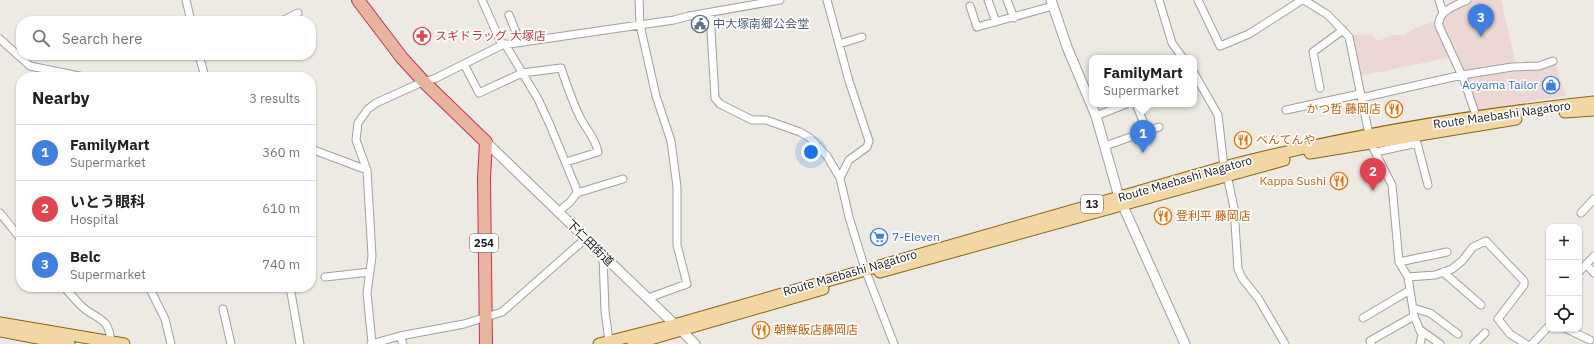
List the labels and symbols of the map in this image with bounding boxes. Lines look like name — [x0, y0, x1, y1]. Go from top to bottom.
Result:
pin: 3 — [1468, 4, 1494, 37]
public building icon: 中大塚南郷公会堂 — [690, 14, 710, 34]
place label: 中大塚南郷公会堂 — [713, 16, 809, 31]
pharmacy icon: スギドラッグ 大塚店 — [412, 26, 432, 46]
place label: スギドラッグ 大塚店 — [435, 28, 546, 43]
shop icon: Aoyama Tailor — [1541, 75, 1561, 95]
place label: Aoyama Tailor — [1462, 77, 1539, 92]
street label: Route Maebashi Nagatoro — [1432, 97, 1572, 132]
restaurant icon: かつ哲 藤岡店 — [1384, 99, 1404, 119]
place label: かつ哲 藤岡店 — [1306, 101, 1381, 116]
pin: 1 — [1130, 120, 1156, 153]
restaurant icon: べんてんや — [1233, 130, 1253, 150]
place label: べんてんや — [1256, 132, 1315, 147]
your location — [801, 142, 821, 162]
street label: Route Maebashi Nagatoro — [1116, 152, 1254, 205]
pin: 2 — [1360, 158, 1386, 191]
restaurant icon: Kappa Sushi — [1329, 171, 1349, 191]
place label: Kappa Sushi — [1260, 173, 1326, 188]
road number: 13 — [1081, 195, 1103, 213]
restaurant icon: 登利平 藤岡店 — [1153, 206, 1173, 226]
place label: 登利平 藤岡店 — [1176, 208, 1251, 223]
street label: 下仁田街道 — [564, 216, 617, 269]
supermarket icon: 7-Eleven — [869, 227, 889, 247]
place label: 7-Eleven — [892, 229, 940, 244]
road number: 254 — [470, 234, 498, 252]
street label: Route Maebashi Nagatoro — [781, 246, 919, 299]
restaurant icon: 朝鮮飯店藤岡店 — [751, 320, 771, 340]
place label: 朝鮮飯店藤岡店 — [774, 322, 858, 337]

